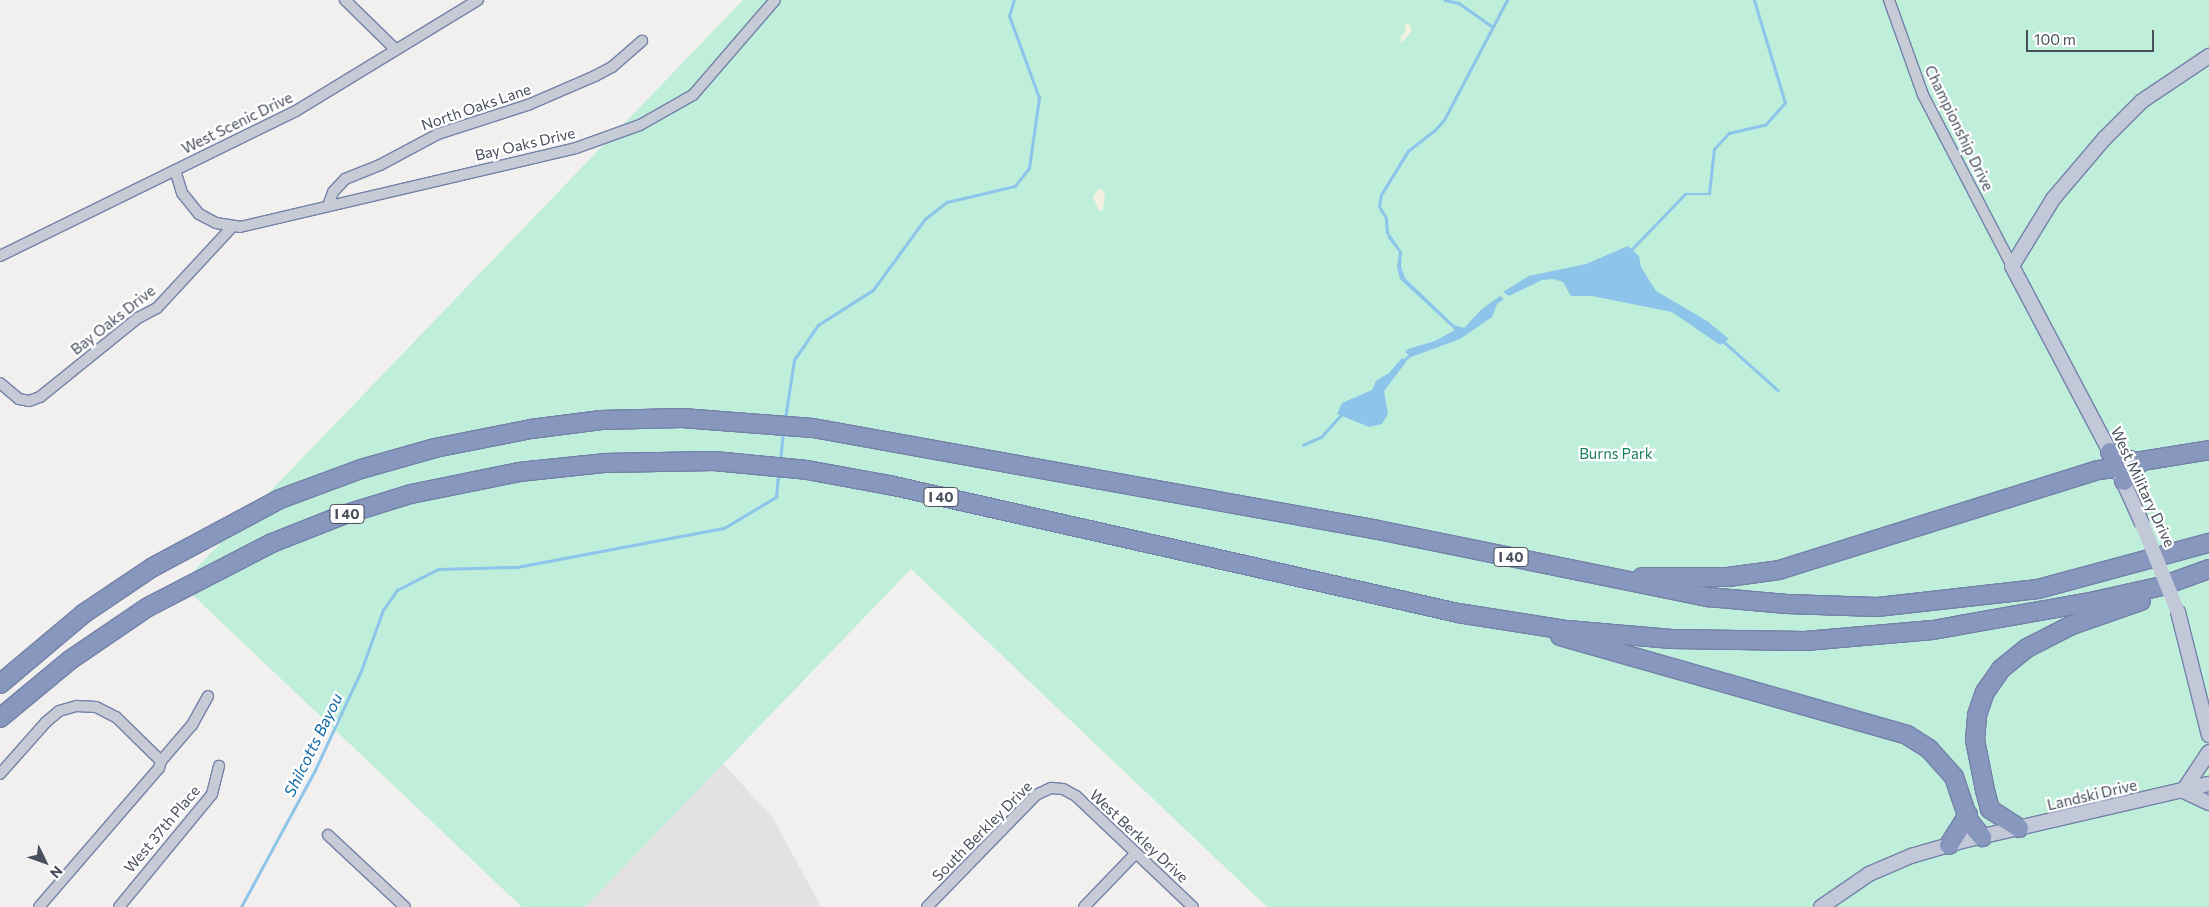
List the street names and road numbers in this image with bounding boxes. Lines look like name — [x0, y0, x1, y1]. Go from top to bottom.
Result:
street label: Championship Drive — [1921, 62, 1997, 194]
street label: North Oaks Lane — [419, 80, 533, 134]
street label: West Scenic Drive — [179, 88, 295, 158]
street label: Bay Oaks Drive — [473, 124, 577, 164]
street label: Bay Oaks Drive — [67, 281, 159, 359]
street label: West Military Drive — [2107, 424, 2179, 550]
road number: I 40 — [924, 486, 958, 508]
road number: I 40 — [330, 502, 364, 526]
road number: I 40 — [1494, 546, 1528, 568]
street label: Landski Drive — [2045, 776, 2139, 814]
street label: South Berkley Drive — [928, 777, 1036, 885]
street label: West 37th Place — [120, 782, 204, 876]
street label: West Berkley Drive — [1086, 786, 1192, 886]

